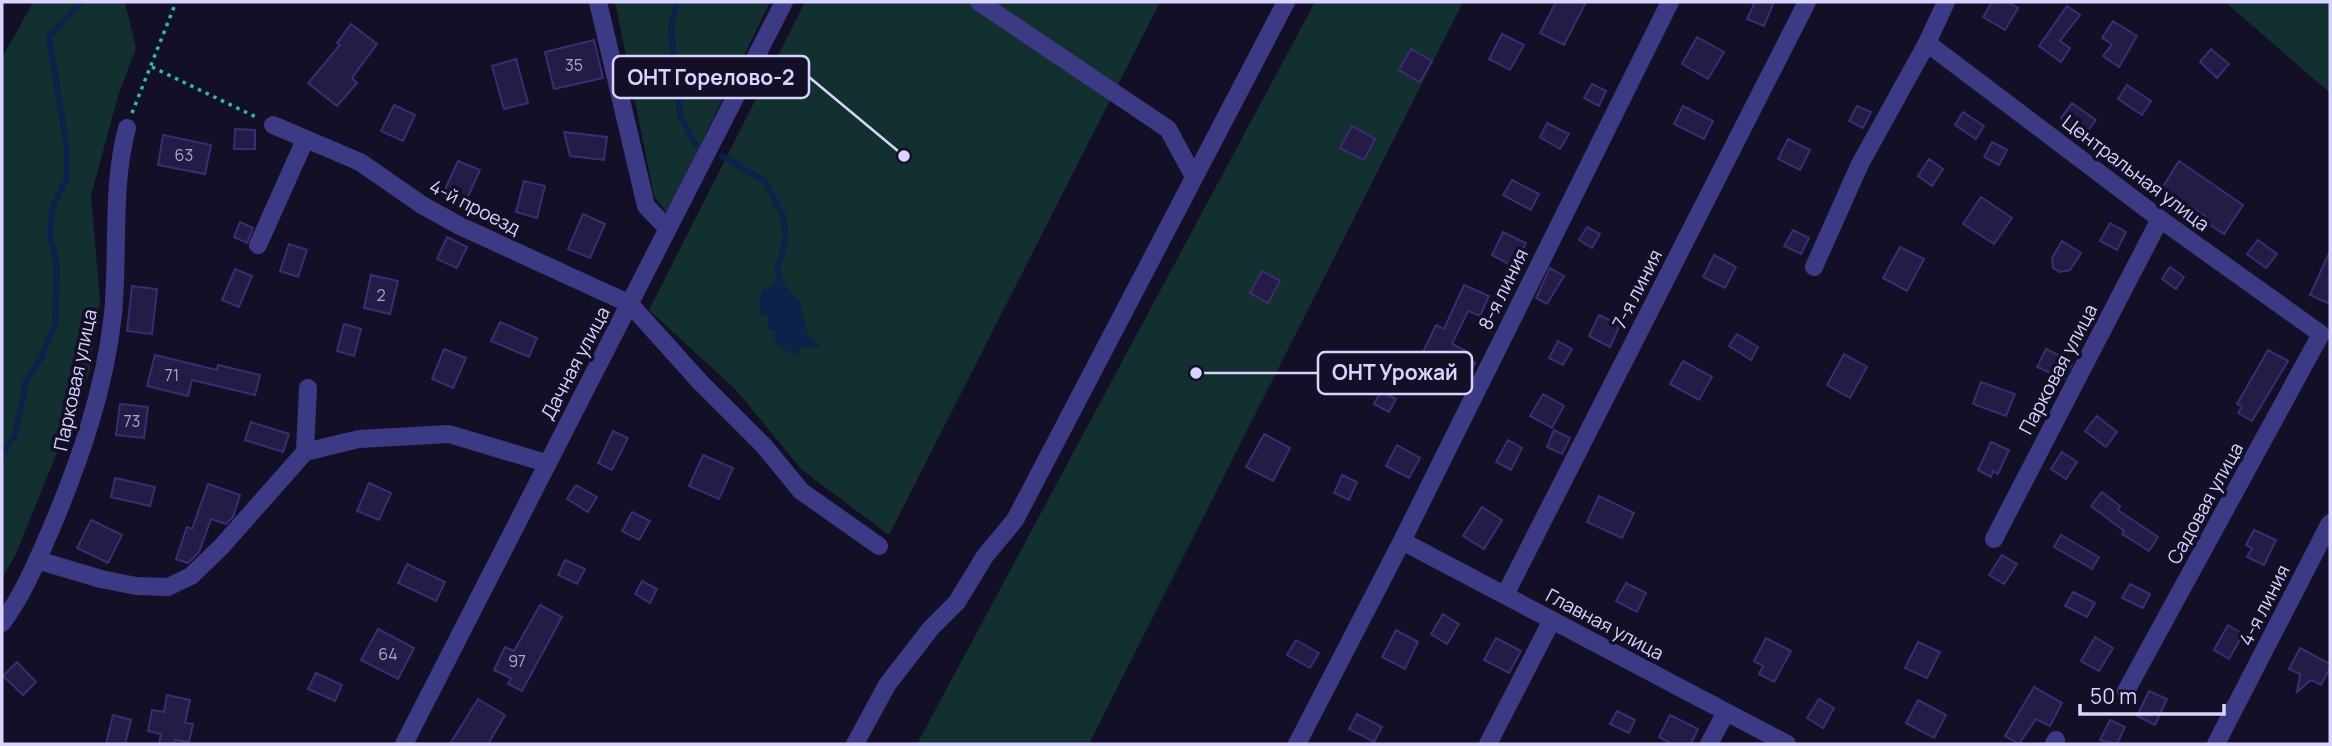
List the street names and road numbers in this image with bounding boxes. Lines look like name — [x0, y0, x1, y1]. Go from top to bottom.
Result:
street label: Центральная улица — [2057, 109, 2215, 237]
street label: 4-й проезд — [425, 173, 525, 241]
street label: 8-я линия — [1472, 244, 1534, 334]
street label: 7-я линия — [1606, 245, 1668, 333]
street label: Парковая улица — [2013, 299, 2103, 439]
street label: Дачная улица — [534, 302, 616, 424]
street label: Парковая улица — [47, 307, 103, 453]
street label: Садовая улица — [2161, 437, 2249, 569]
street label: 4-я линия — [2232, 560, 2296, 650]
street label: Главная улица — [1542, 582, 1668, 666]

